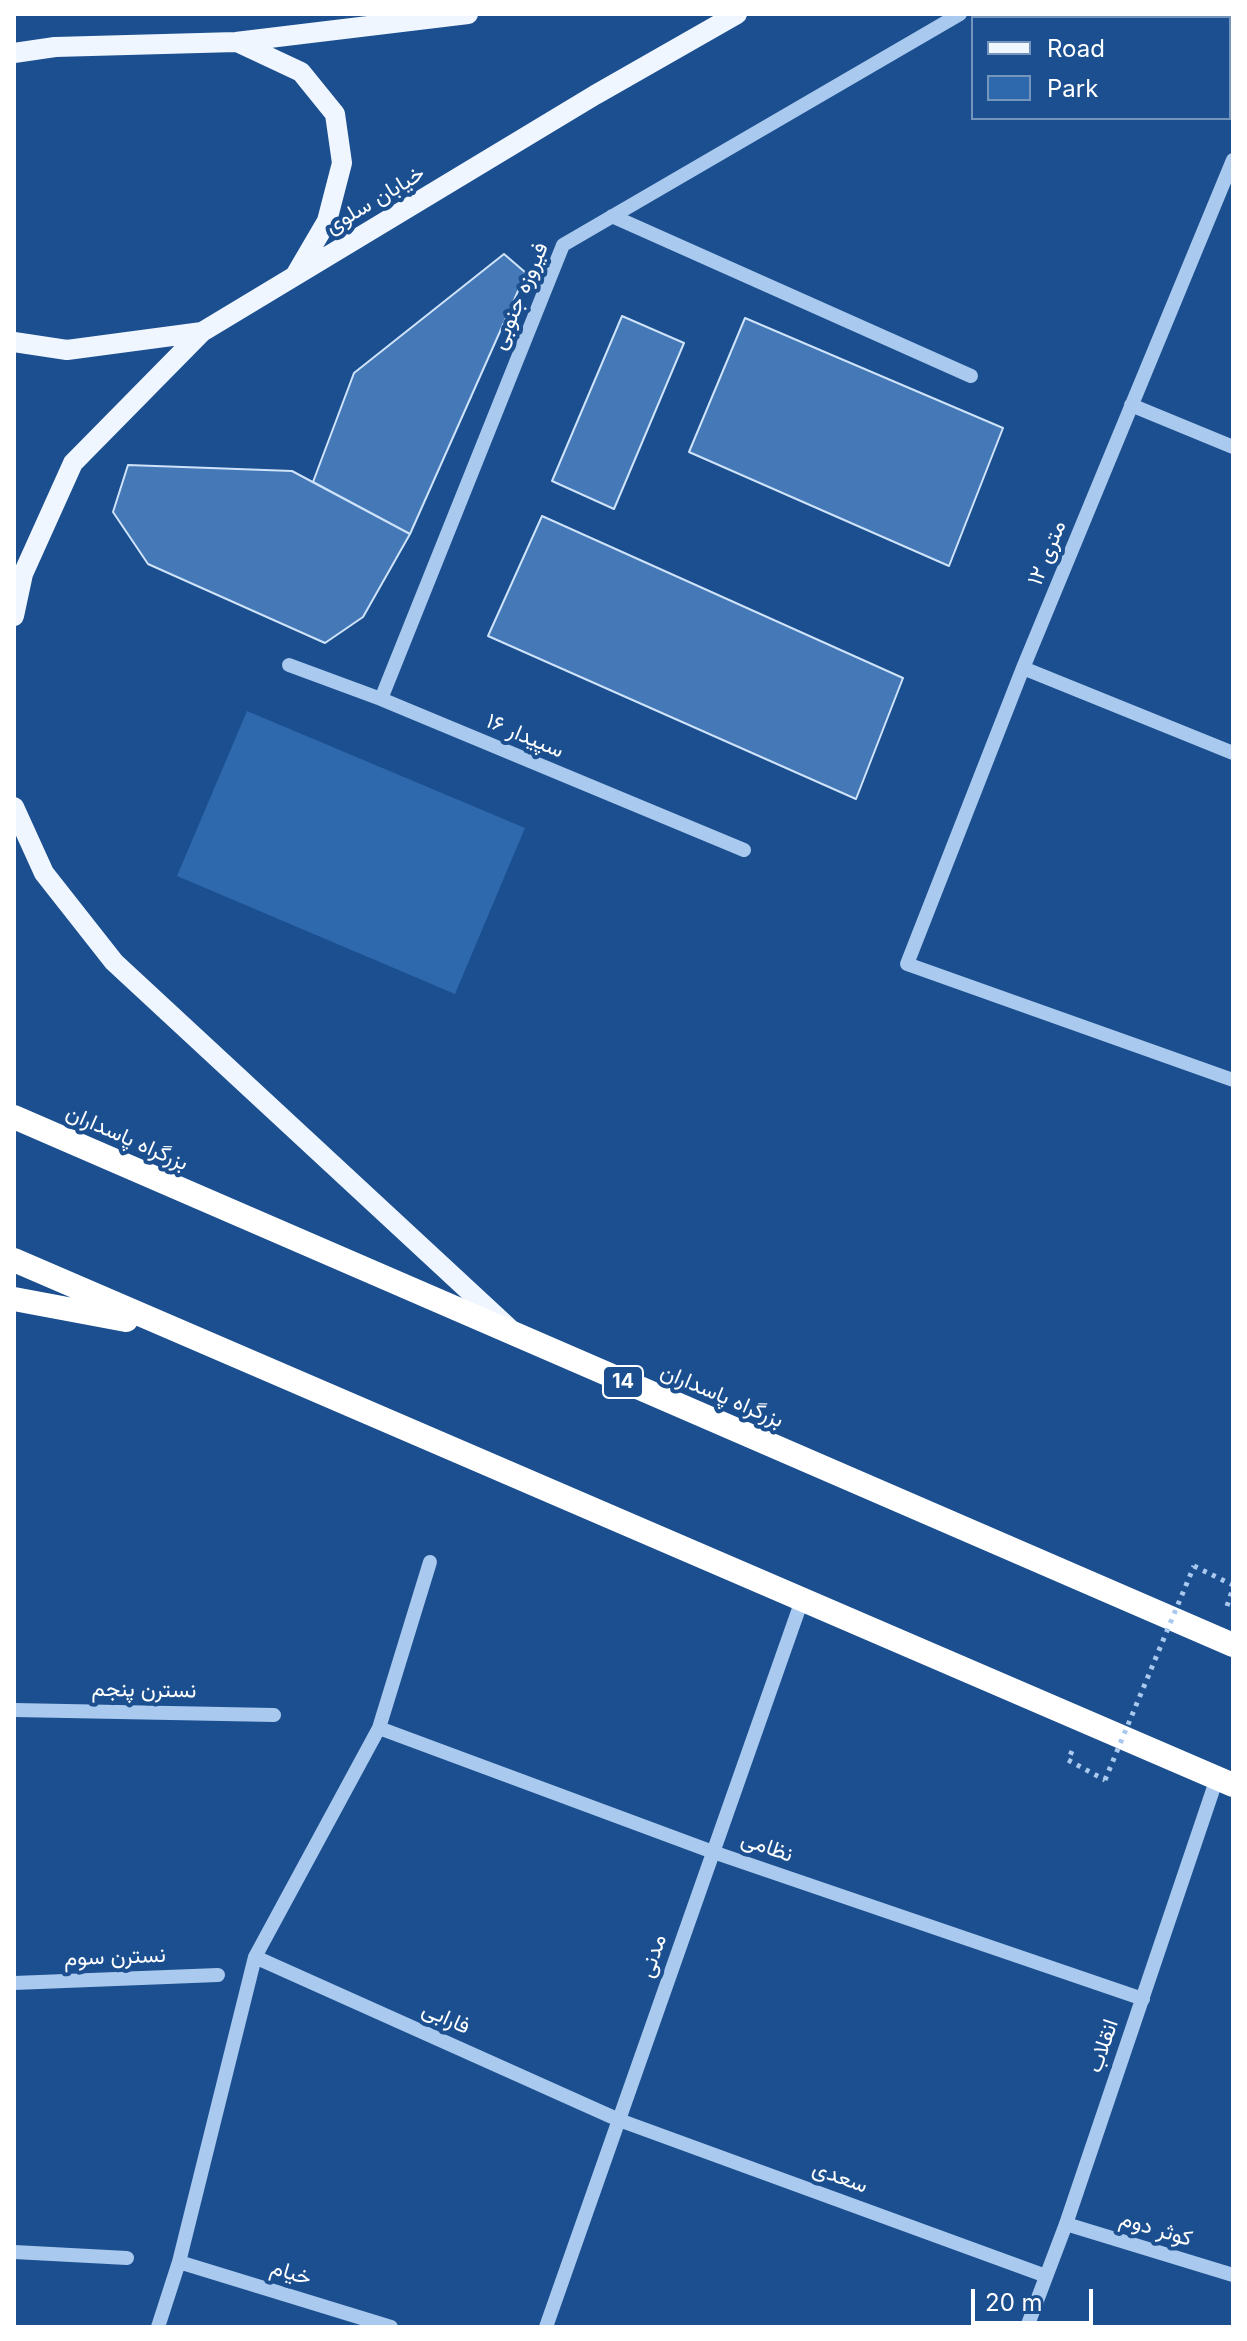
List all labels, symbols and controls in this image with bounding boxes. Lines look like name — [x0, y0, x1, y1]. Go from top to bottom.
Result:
legend — [971, 16, 1231, 120]
text: Road — [1047, 34, 1105, 63]
text: Park — [1047, 74, 1098, 103]
street label: خیابان سلوی — [320, 160, 430, 240]
street label: فیروزه جنوبی — [486, 238, 554, 354]
street label: ۱۲ متری — [1022, 517, 1072, 589]
street label: سپیدار ۱۶ — [482, 708, 568, 764]
street label: بزرگراه پاسداران — [62, 1099, 192, 1177]
street label: بزرگراه پاسداران — [656, 1358, 788, 1434]
road number: 14 — [603, 1366, 643, 1398]
street label: نسترن پنجم — [91, 1676, 197, 1704]
street label: نظامی — [737, 1826, 797, 1868]
street label: مدنی — [633, 1931, 673, 1981]
street label: نسترن سوم — [64, 1942, 166, 1972]
street label: فارابی — [418, 1996, 474, 2040]
street label: انقلاب — [1082, 2016, 1124, 2076]
street label: سعدی — [809, 2155, 871, 2199]
street label: کوثر دوم — [1117, 2206, 1195, 2252]
street label: خیام — [267, 2254, 315, 2292]
scale bar — [975, 2273, 1097, 2323]
text: 20 m — [985, 2288, 1043, 2317]

